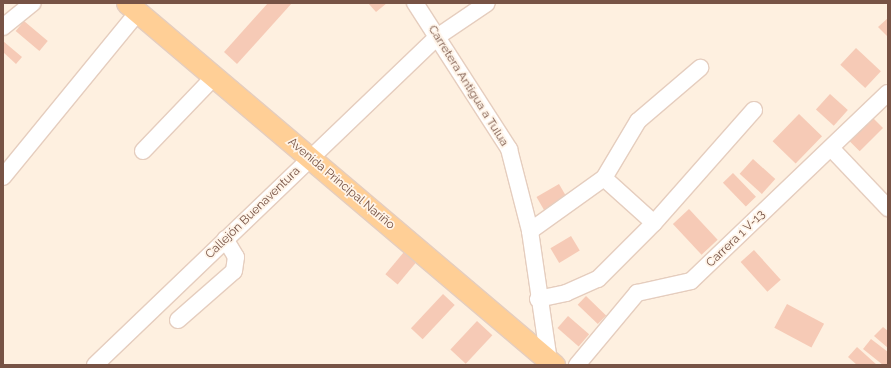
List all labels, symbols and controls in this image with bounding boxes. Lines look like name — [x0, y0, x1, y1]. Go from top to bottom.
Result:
street label: Carretera Antigua a Tulua — [425, 23, 511, 149]
street label: Avenida Principal Nariño — [285, 135, 397, 233]
street label: Callejón Buenaventura — [203, 164, 303, 262]
street label: Carrera 1 V-13 — [704, 207, 768, 271]

